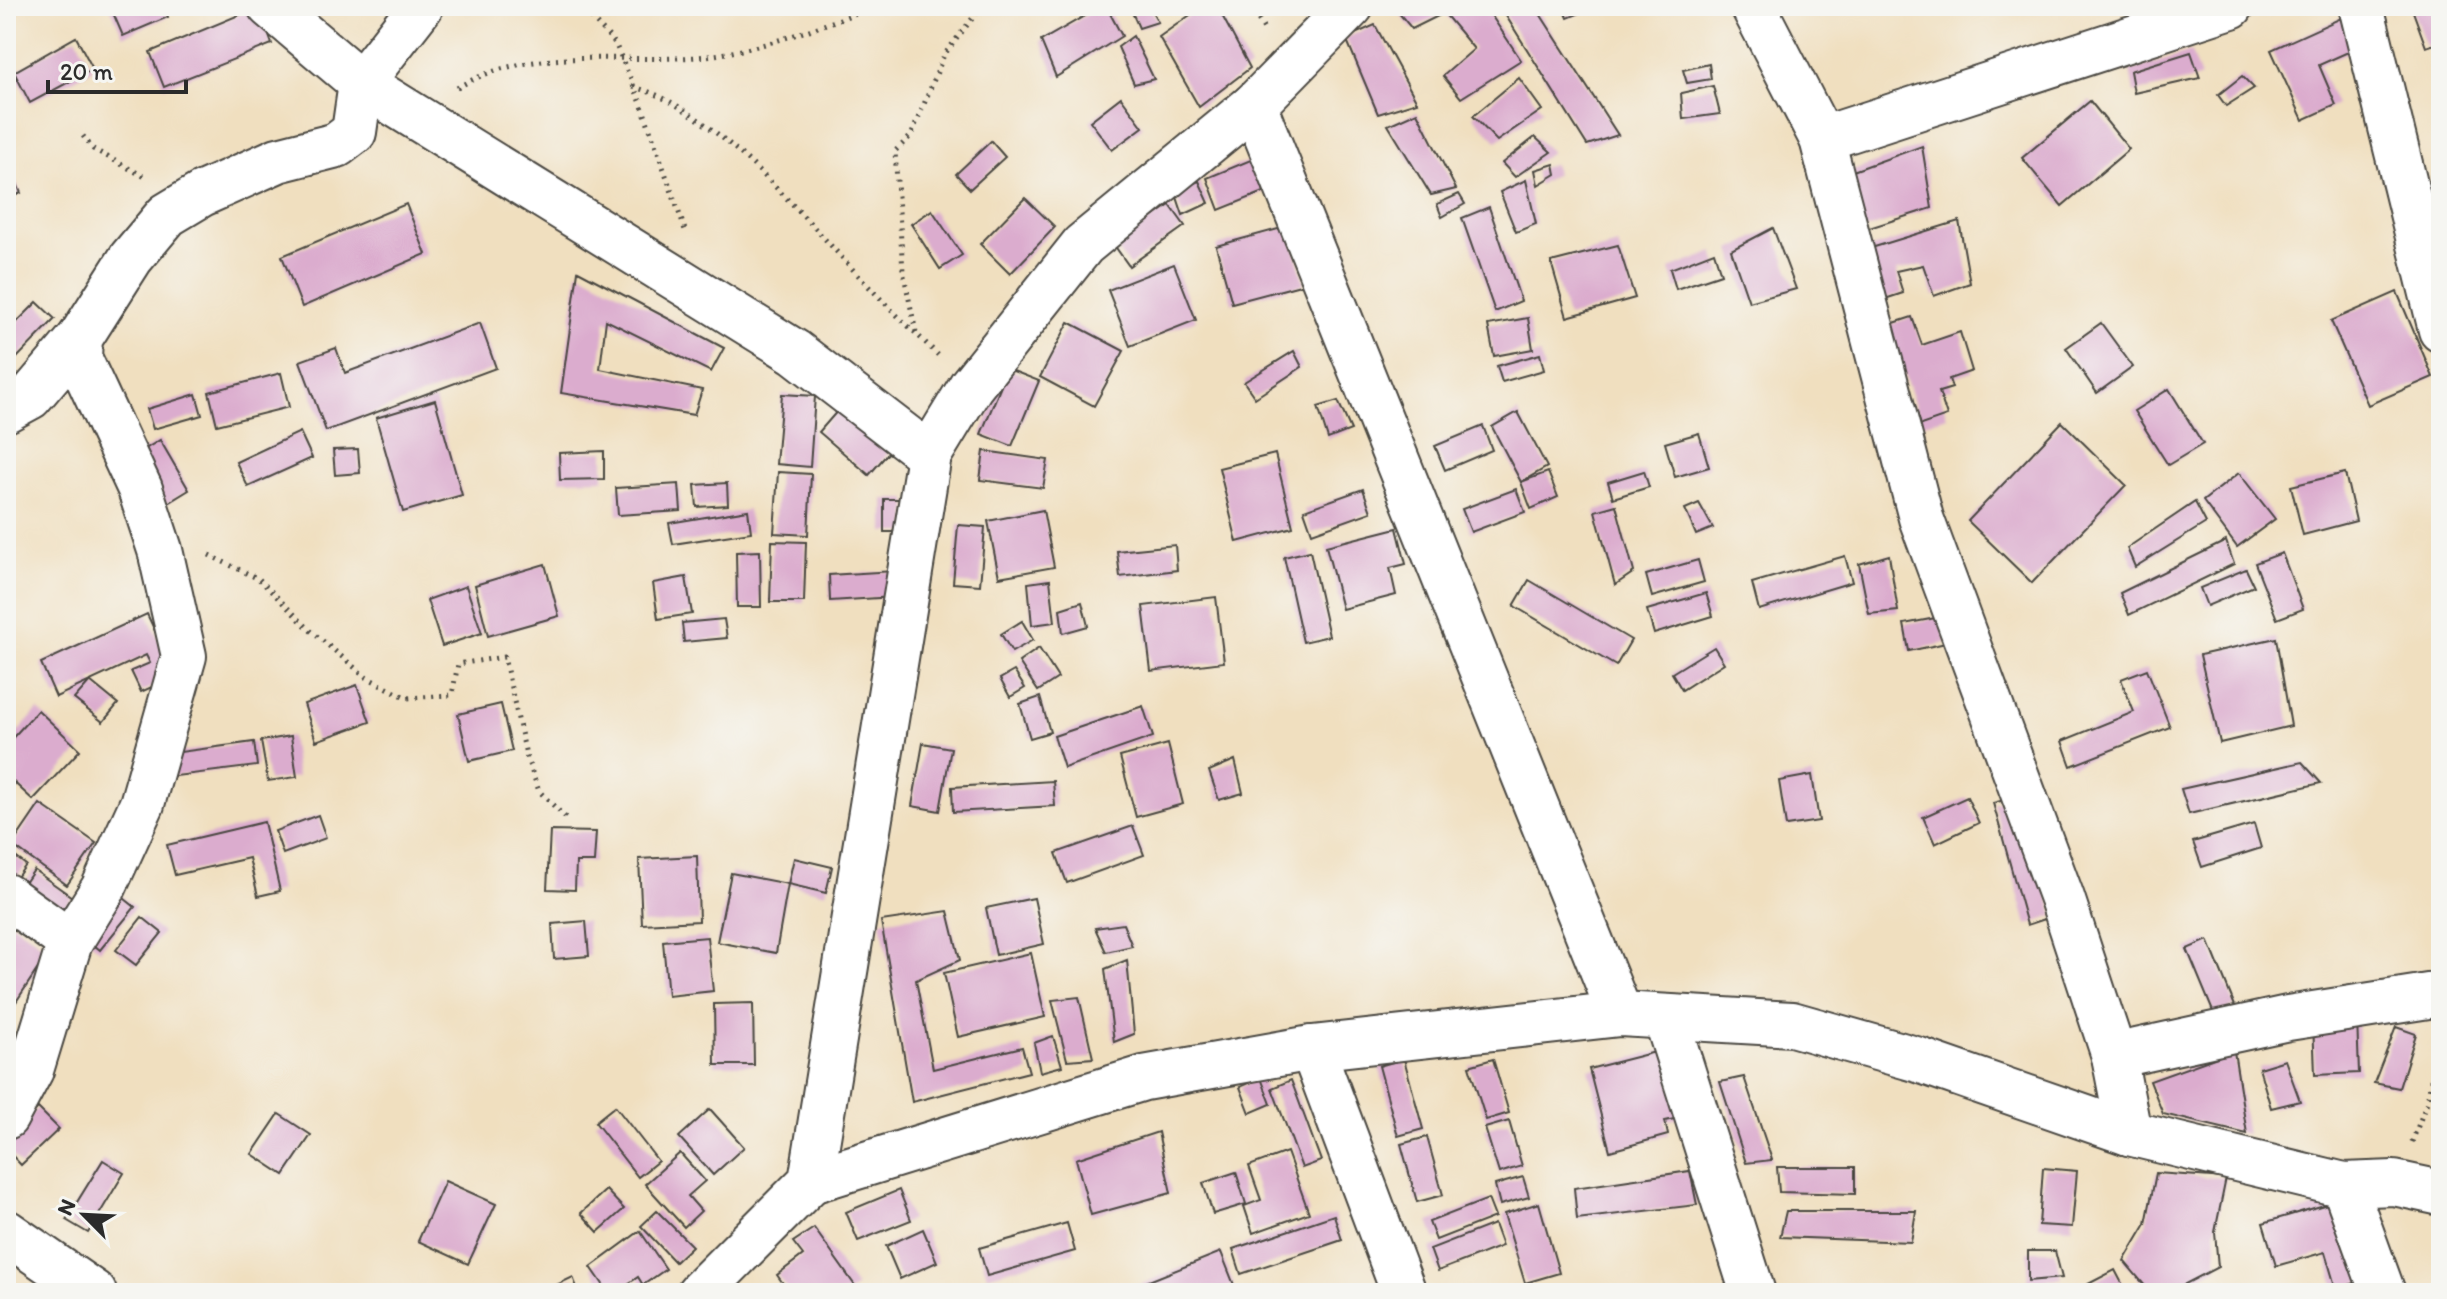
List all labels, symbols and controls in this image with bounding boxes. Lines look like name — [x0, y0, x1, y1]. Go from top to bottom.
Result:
scale bar — [48, 44, 186, 94]
text: 20 m — [60, 57, 113, 86]
north arrow — [44, 1175, 124, 1255]
text: N — [51, 1195, 82, 1219]

